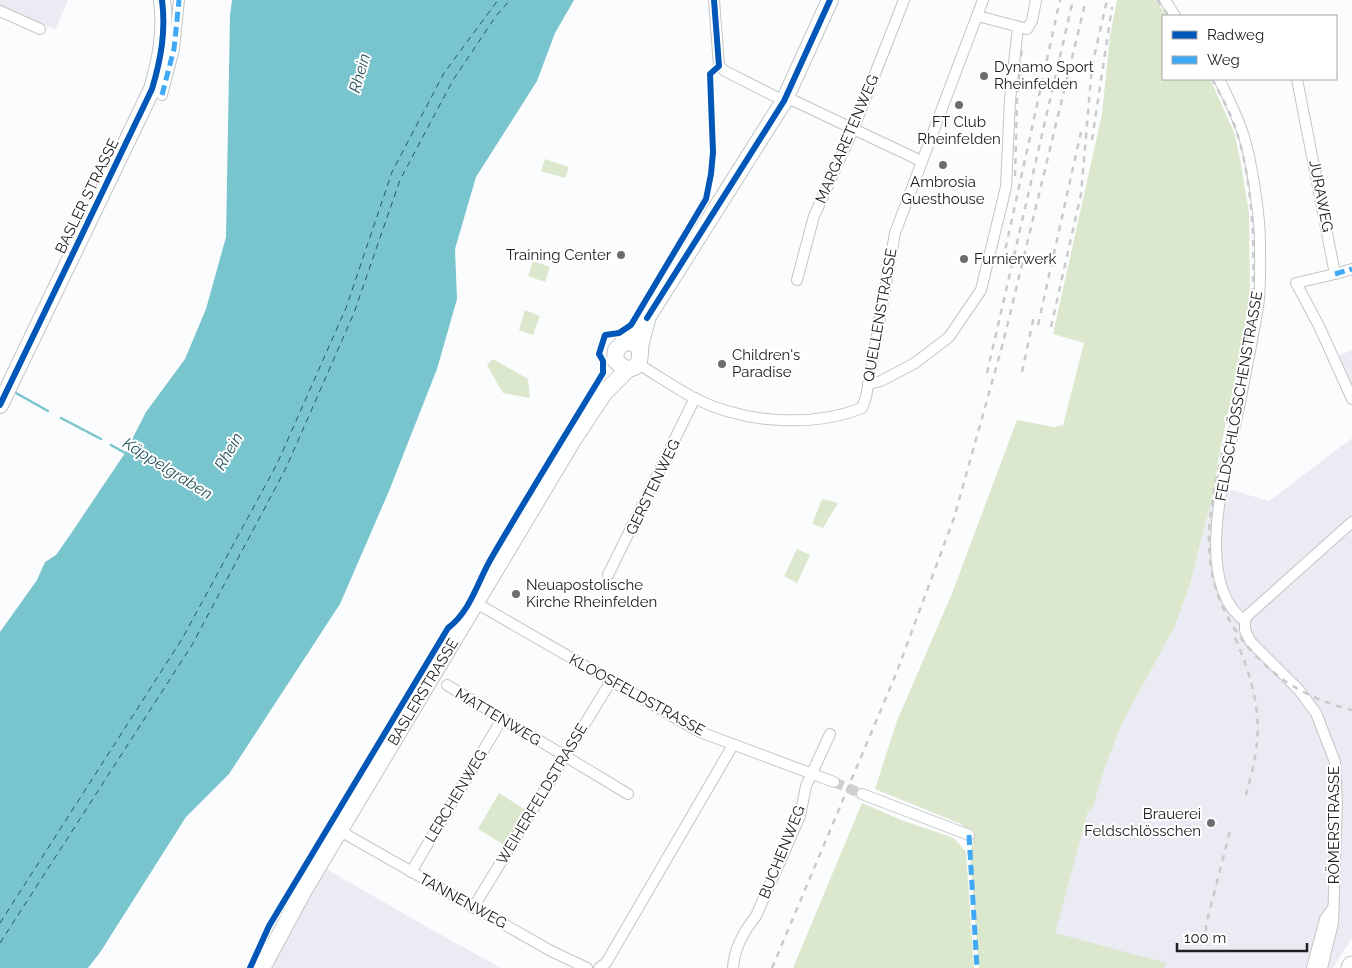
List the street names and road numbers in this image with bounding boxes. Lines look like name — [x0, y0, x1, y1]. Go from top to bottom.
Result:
street label: MARGARETENWEG — [812, 72, 882, 206]
street label: BASLER STRASSE — [51, 136, 123, 256]
street label: JURAWEG — [1305, 159, 1337, 233]
street label: QUELLENSTRASSE — [859, 247, 901, 383]
street label: FELDSCHLÖSSCHENSTRASSE — [1211, 289, 1266, 502]
street label: GERSTENWEG — [622, 436, 684, 538]
street label: BASLERSTRASSE — [384, 635, 462, 749]
street label: KLOOSFELDSTRASSE — [566, 650, 708, 740]
street label: MATTENWEG — [452, 684, 544, 750]
street label: WEIHERFELDSTRASSE — [493, 720, 591, 868]
street label: LERCHENWEG — [421, 746, 491, 846]
street label: RÖMERSTRASSE — [1324, 766, 1343, 884]
street label: BUCHENWEG — [755, 803, 809, 901]
street label: TANNENWEG — [416, 869, 510, 933]

